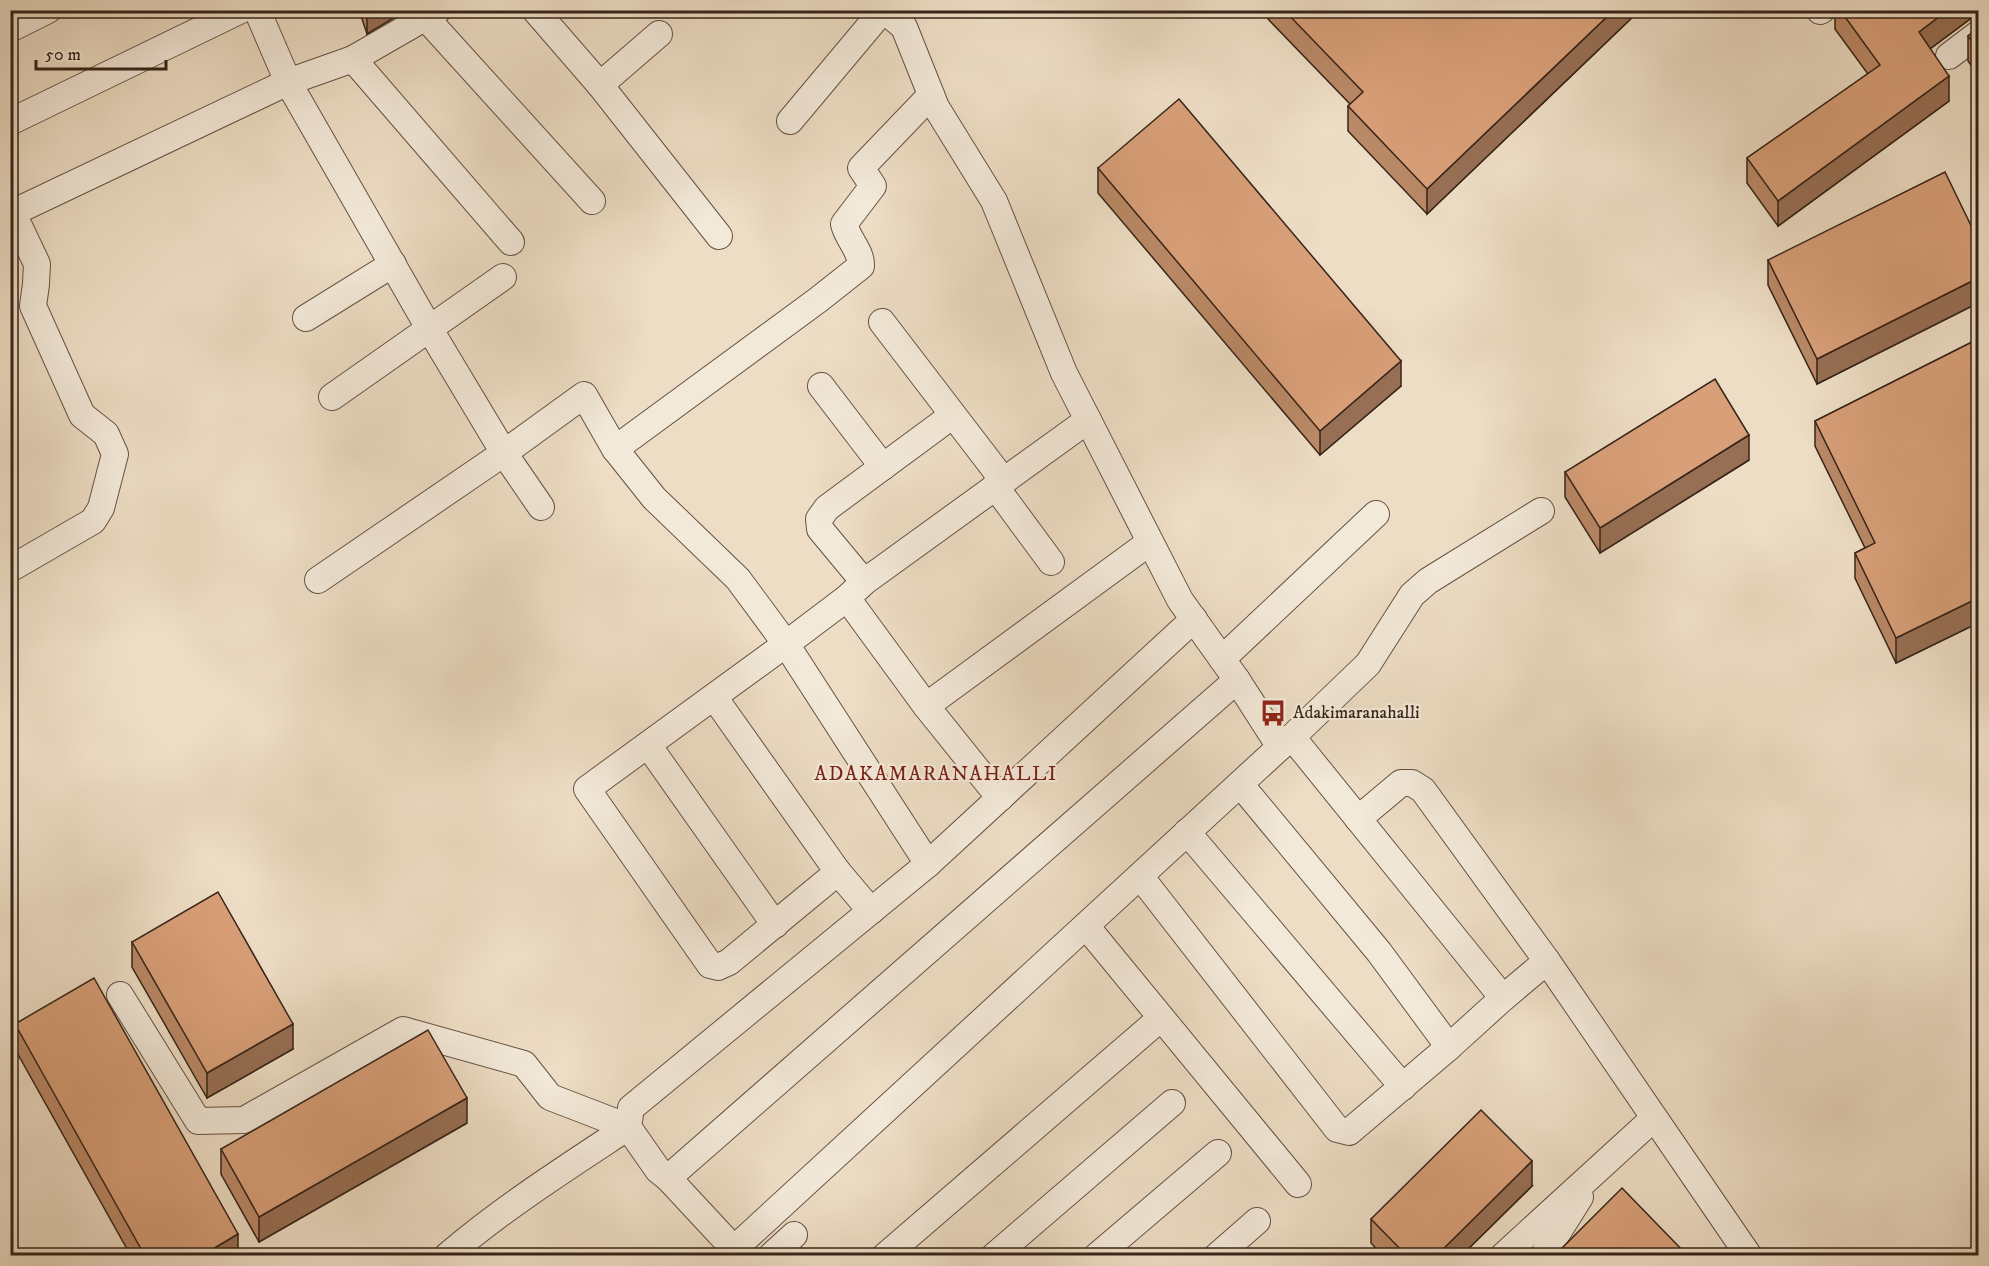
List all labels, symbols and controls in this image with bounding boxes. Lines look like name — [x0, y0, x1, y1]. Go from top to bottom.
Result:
scale bar — [36, 33, 166, 71]
text: 50 m — [45, 44, 81, 66]
bus stop icon: Adakimaranahalli — [1258, 698, 1288, 728]
place label: Adakimaranahalli — [1293, 702, 1420, 724]
district label: ADAKAMARANAHALLI — [814, 762, 1058, 787]

